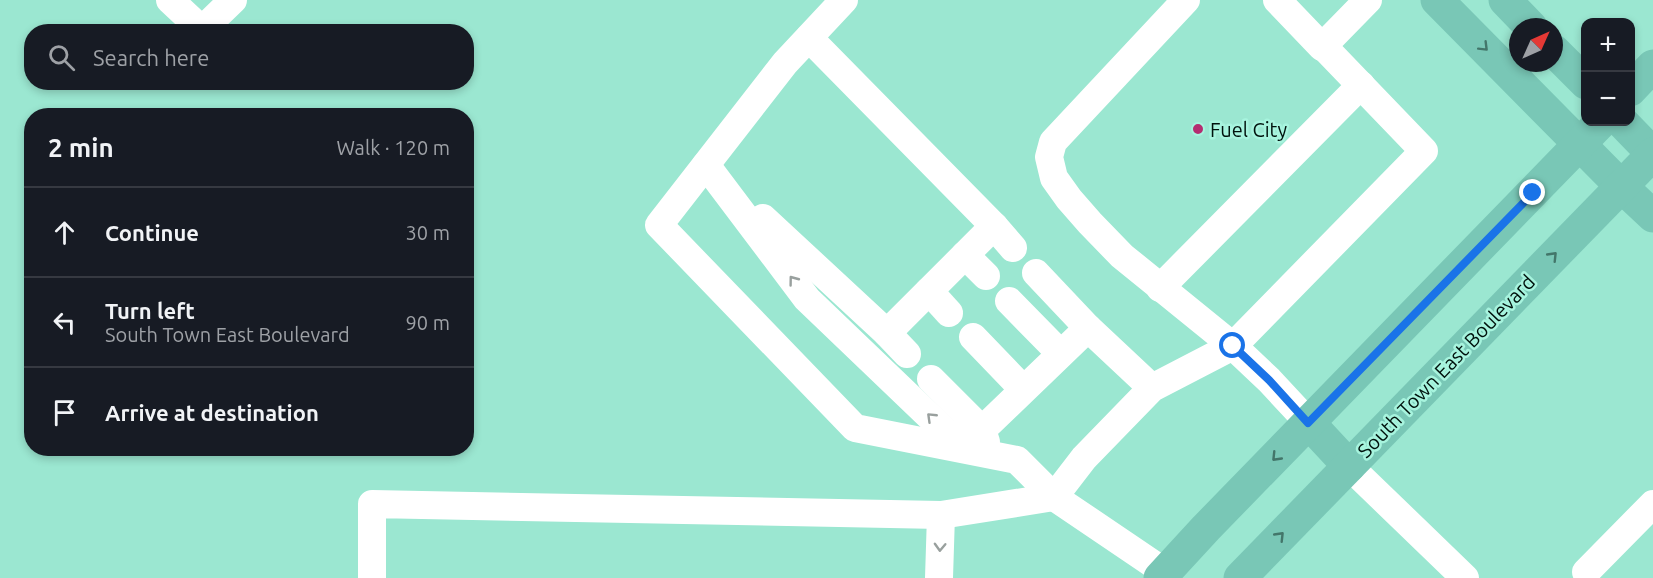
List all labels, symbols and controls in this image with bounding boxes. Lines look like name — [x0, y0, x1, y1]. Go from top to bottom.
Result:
north arrow — [1509, 18, 1563, 72]
map controls — [1581, 18, 1635, 126]
button: + — [1581, 18, 1635, 72]
search box — [24, 24, 474, 90]
one-way arrow — [1477, 40, 1488, 51]
icon: search — [45, 41, 78, 74]
text: Search here — [93, 45, 209, 70]
button: − — [1581, 72, 1635, 126]
place label: Fuel City — [1210, 118, 1288, 141]
marker: Fuel City — [1191, 122, 1205, 136]
text: 2 min — [48, 133, 114, 162]
text: Walk · 120 m — [337, 136, 450, 159]
route end — [1519, 179, 1545, 205]
icon: ahead — [48, 216, 81, 249]
text: Continue — [105, 220, 199, 245]
text: 30 m — [406, 221, 450, 244]
one-way arrow — [1546, 253, 1557, 263]
street label: South Town East Boulevard — [1353, 270, 1539, 462]
one-way arrow — [789, 275, 800, 286]
text: Turn left — [105, 298, 195, 323]
icon: left — [48, 306, 81, 339]
text: 90 m — [406, 311, 450, 334]
text: South Town East Boulevard — [105, 323, 350, 346]
route start — [1219, 332, 1245, 358]
icon: arrive — [48, 396, 81, 429]
text: Arrive at destination — [105, 400, 319, 425]
one-way arrow — [927, 414, 938, 425]
one-way arrow — [1272, 449, 1283, 460]
one-way arrow — [1273, 532, 1284, 543]
one-way arrow — [934, 542, 946, 551]

